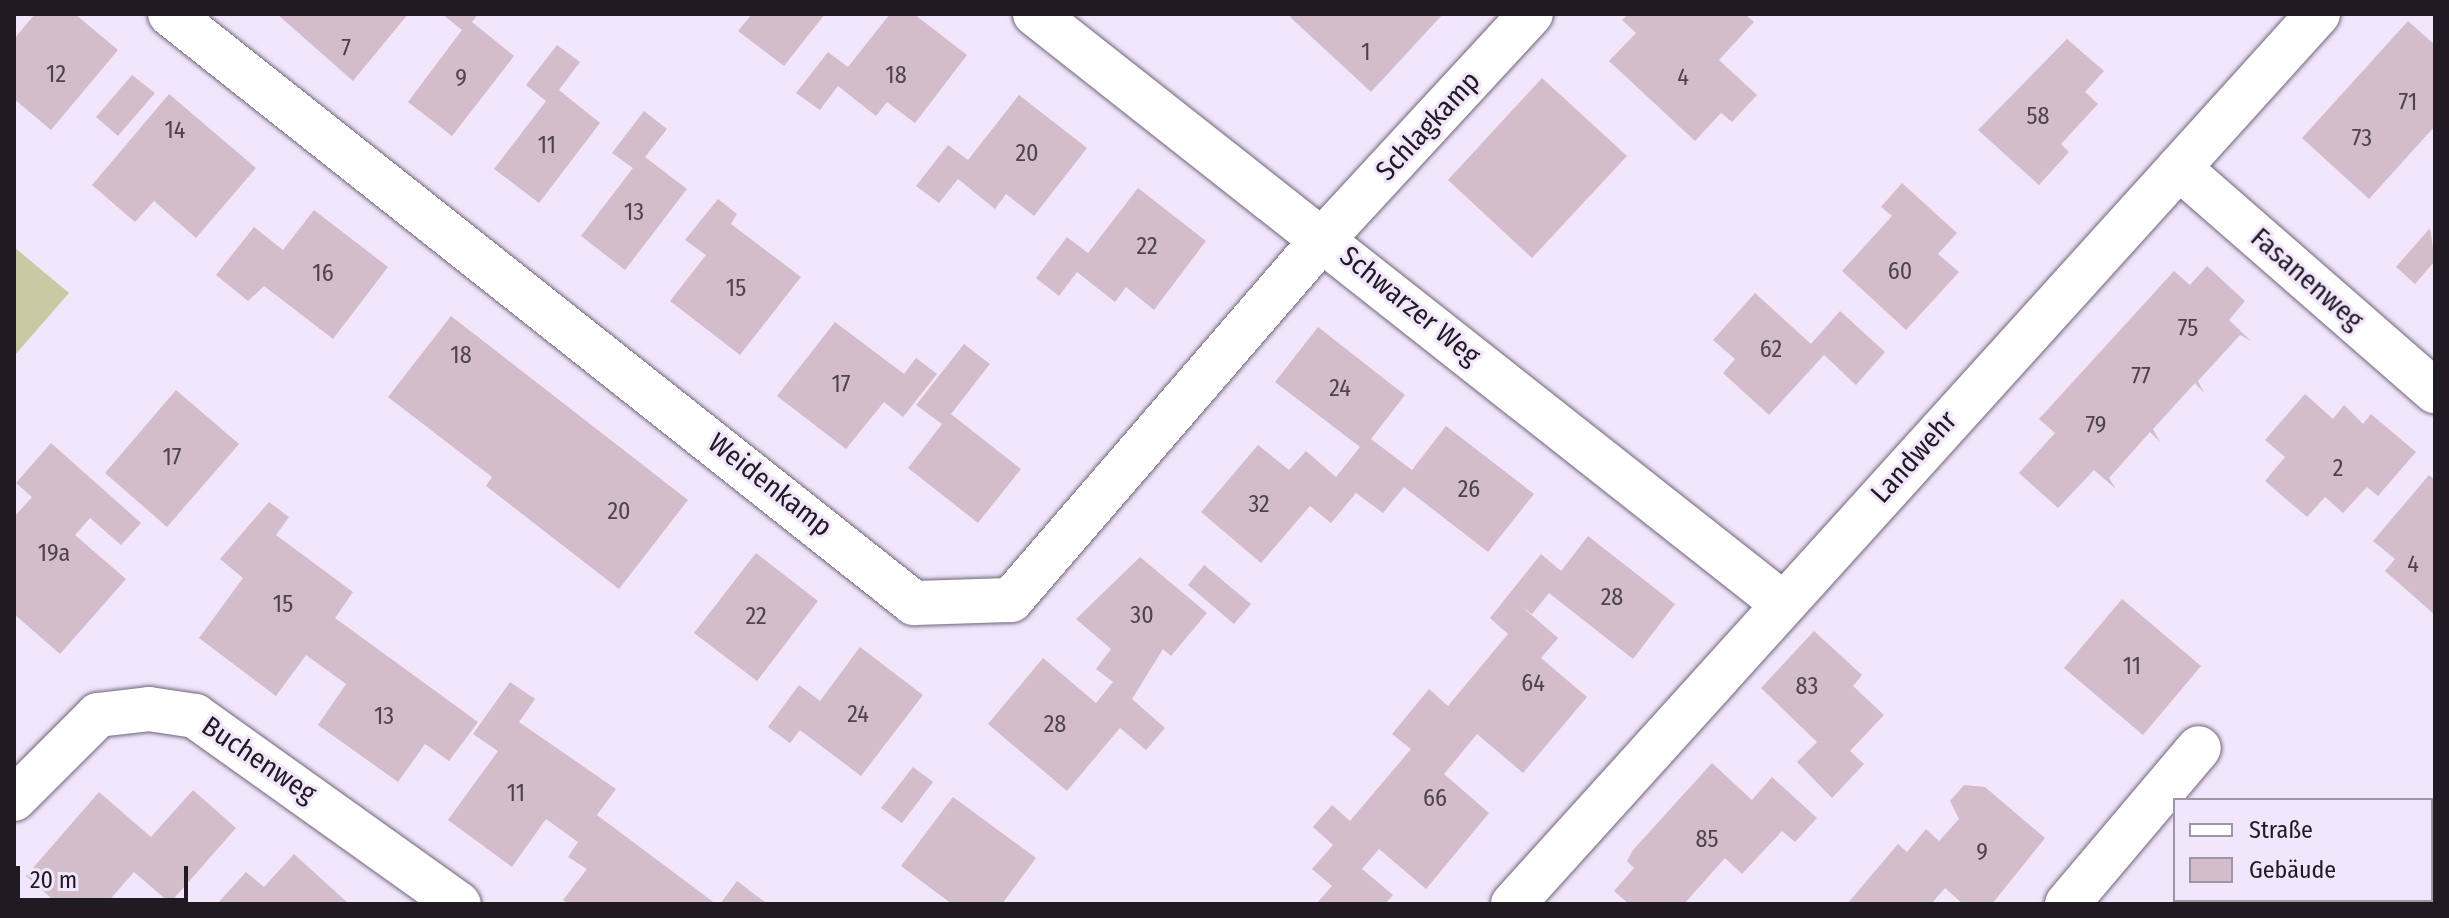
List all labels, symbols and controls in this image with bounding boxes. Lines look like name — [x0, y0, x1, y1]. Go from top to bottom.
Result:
house number: 7 — [341, 35, 351, 63]
house number: 1 — [1361, 39, 1371, 67]
house number: 12 — [46, 61, 66, 89]
house number: 18 — [885, 62, 907, 90]
street label: Schlagkamp — [1369, 64, 1487, 188]
house number: 4 — [1677, 64, 1689, 92]
house number: 9 — [455, 65, 467, 93]
house number: 71 — [2399, 89, 2417, 117]
house number: 58 — [2026, 103, 2050, 131]
house number: 14 — [165, 117, 185, 145]
house number: 73 — [2352, 125, 2372, 153]
house number: 11 — [538, 132, 556, 160]
house number: 20 — [1015, 140, 1039, 168]
house number: 13 — [624, 199, 644, 227]
street label: Fasanenweg — [2244, 221, 2370, 337]
house number: 22 — [1136, 233, 1158, 261]
street label: Schwarzer Weg — [1333, 239, 1487, 373]
house number: 60 — [1888, 258, 1912, 286]
house number: 16 — [312, 260, 334, 288]
house number: 15 — [726, 275, 746, 303]
house number: 75 — [2178, 315, 2198, 343]
house number: 62 — [1760, 336, 1782, 364]
house number: 18 — [450, 342, 472, 370]
house number: 77 — [2131, 363, 2151, 391]
house number: 17 — [831, 371, 851, 399]
house number: 24 — [1329, 375, 1351, 403]
street label: Landwehr — [1864, 404, 1964, 510]
house number: 79 — [2085, 412, 2107, 440]
street label: Weidenkamp — [701, 426, 839, 544]
house number: 17 — [162, 444, 182, 472]
house number: 2 — [2333, 455, 2343, 483]
house number: 26 — [1458, 476, 1480, 504]
house number: 32 — [1248, 491, 1270, 519]
house number: 20 — [607, 498, 631, 526]
house number: 19a — [38, 540, 70, 568]
house number: 4 — [2407, 551, 2419, 579]
house number: 28 — [1601, 584, 1623, 612]
house number: 15 — [273, 591, 293, 619]
house number: 30 — [1130, 602, 1154, 630]
house number: 22 — [745, 603, 767, 631]
house number: 11 — [2123, 653, 2141, 681]
house number: 64 — [1521, 670, 1545, 698]
house number: 83 — [1796, 673, 1818, 701]
house number: 24 — [847, 701, 869, 729]
house number: 13 — [374, 703, 394, 731]
street label: Buchenweg — [195, 710, 323, 810]
house number: 28 — [1044, 711, 1066, 739]
house number: 11 — [507, 780, 525, 808]
house number: 66 — [1423, 785, 1447, 813]
legend — [2173, 798, 2433, 902]
text: Straße — [2249, 816, 2313, 844]
house number: 85 — [1695, 826, 1719, 854]
house number: 9 — [1976, 839, 1988, 867]
scale bar — [20, 850, 192, 900]
text: Gebäude — [2249, 856, 2336, 884]
text: 20 m — [30, 866, 77, 894]

